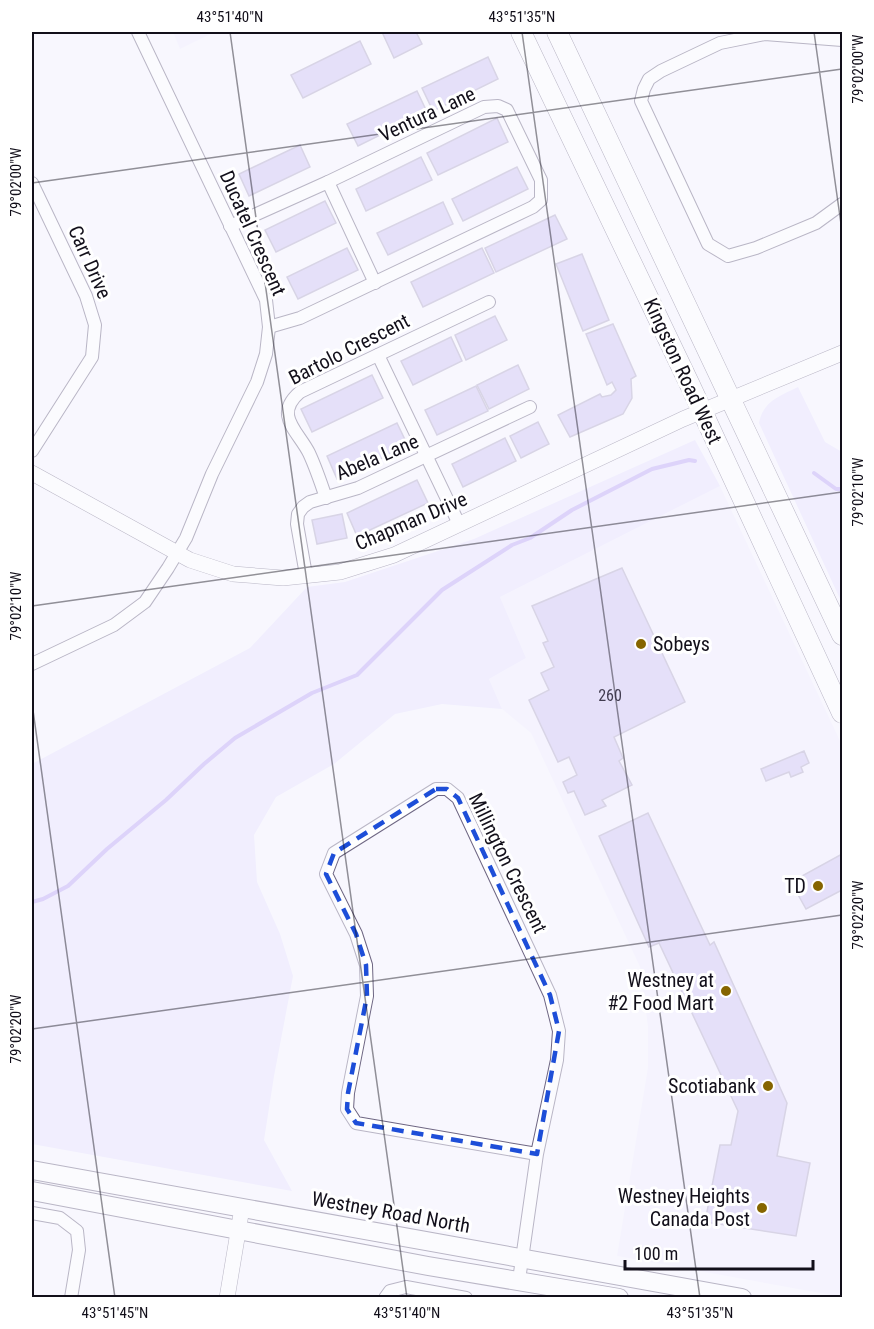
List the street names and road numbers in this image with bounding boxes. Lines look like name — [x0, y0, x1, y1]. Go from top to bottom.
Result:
street label: Ventura Lane — [375, 81, 479, 147]
street label: Ducatel Crescent — [215, 167, 291, 299]
street label: Carr Drive — [63, 222, 117, 302]
street label: Kingston Road West — [639, 294, 727, 448]
street label: Bartolo Crescent — [285, 308, 413, 390]
street label: Abela Lane — [332, 429, 422, 485]
street label: Chapman Drive — [351, 487, 471, 555]
street label: Millington Crescent — [464, 789, 552, 937]
street label: Westney Road North — [310, 1186, 472, 1238]

